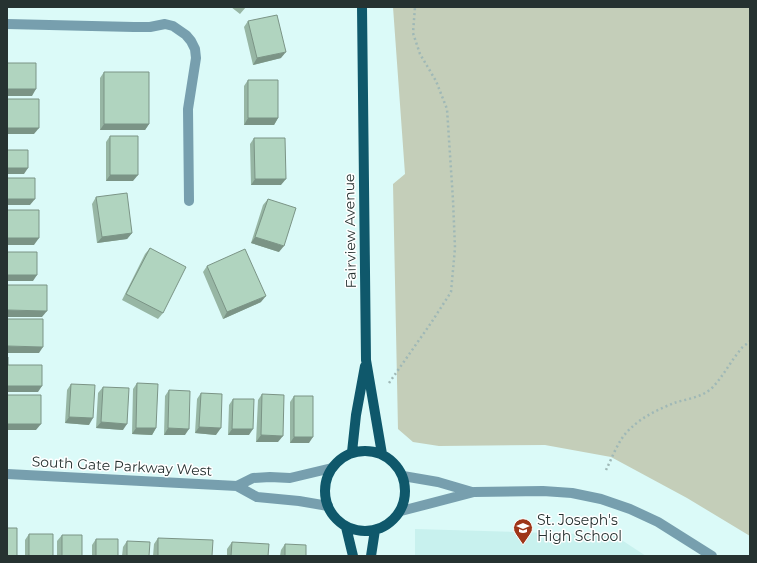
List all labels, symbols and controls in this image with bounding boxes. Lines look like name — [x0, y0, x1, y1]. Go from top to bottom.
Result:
street label: Fairview Avenue — [340, 173, 360, 289]
street label: South Gate Parkway West — [31, 452, 213, 480]
place label: St. Joseph's High School — [537, 511, 622, 545]
school or university icon: St. Joseph's High School — [512, 517, 534, 545]

